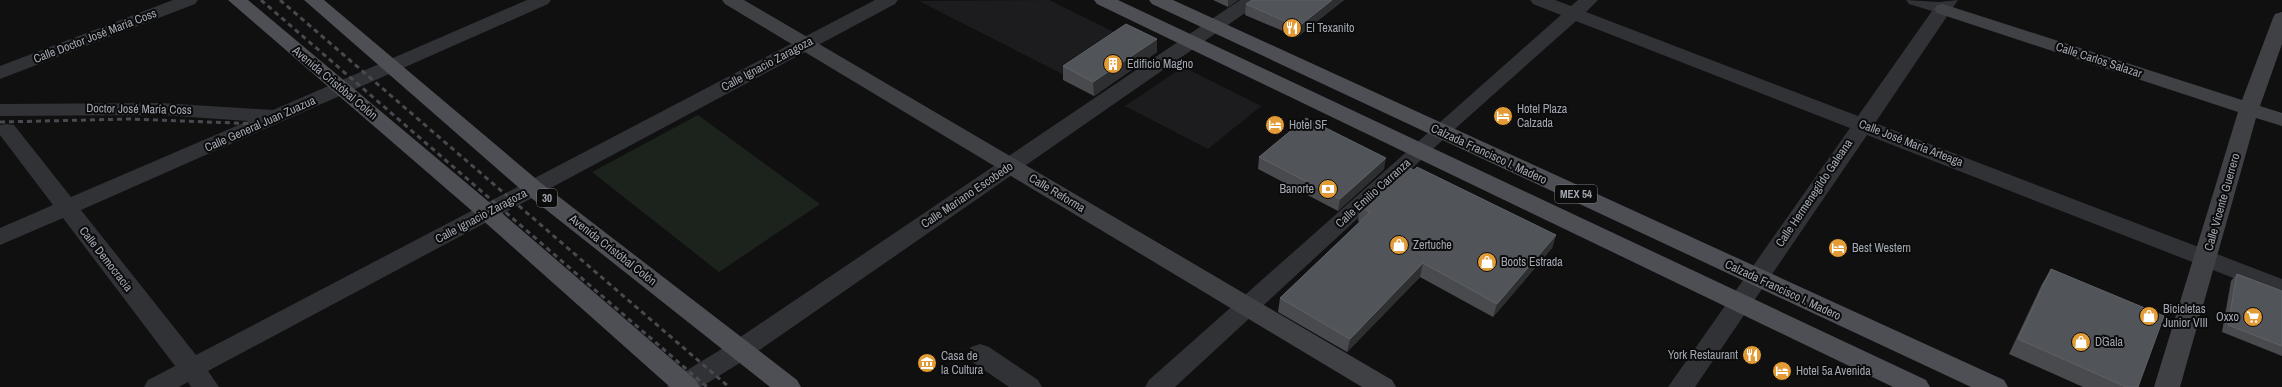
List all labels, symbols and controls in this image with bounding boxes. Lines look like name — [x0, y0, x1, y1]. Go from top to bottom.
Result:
street label: Calle Doctor José María Coss — [31, 5, 159, 67]
restaurant icon: El Texanito — [1281, 17, 1303, 39]
place label: El Texanito — [1306, 20, 1355, 36]
street label: Calle Ignacio Zaragoza — [718, 33, 816, 95]
street label: Calle Carlos Salazar — [2054, 39, 2145, 82]
street label: Avenida Cristóbal Colón — [288, 42, 381, 123]
building icon: Edificio Magno — [1102, 53, 1124, 75]
place label: Edificio Magno — [1127, 56, 1193, 72]
street label: Calle General Juan Zuazua — [202, 92, 318, 156]
street label: Doctor José María Coss — [86, 100, 192, 118]
place label: Hotel Plaza Calzada — [1517, 101, 1568, 131]
hotel icon: Hotel Plaza Calzada — [1492, 105, 1514, 127]
hotel icon: Hotel SF — [1264, 114, 1286, 136]
street label: Calle José María Arteaga — [1857, 116, 1966, 170]
place label: Hotel SF — [1289, 117, 1327, 133]
street label: Calzada Francisco I. Madero — [1428, 120, 1550, 188]
street label: Calle Hermenegildo Galeana — [1772, 135, 1856, 250]
street label: Calle Vicente Guerrero — [2200, 152, 2244, 252]
street label: Calle Emilio Carranza — [1332, 155, 1415, 231]
street label: Calle Mariano Escobedo — [918, 158, 1016, 232]
street label: Calle Reforma — [1026, 170, 1089, 216]
bank icon: Banorte — [1317, 178, 1339, 200]
place label: Banorte — [1280, 181, 1314, 197]
street label: Calle Ignacio Zaragoza — [432, 185, 530, 247]
road number: MEX 54 — [1555, 185, 1597, 203]
road number: 30 — [537, 189, 557, 207]
street label: Avenida Cristóbal Colón — [565, 210, 660, 289]
street label: Calle Democracia — [76, 223, 137, 295]
shop icon: Zertuche — [1388, 234, 1410, 256]
place label: Zertuche — [1413, 237, 1452, 253]
hotel icon: Best Western — [1827, 237, 1849, 259]
place label: Best Western — [1852, 240, 1911, 256]
shop icon: Boots Estrada — [1476, 251, 1498, 273]
place label: Boots Estrada — [1501, 254, 1563, 270]
street label: Calzada Francisco I. Madero — [1722, 256, 1844, 324]
place label: Bicicletas Junior VIII — [2163, 301, 2208, 331]
shop icon: Bicicletas Junior VIII — [2138, 305, 2160, 327]
supermarket icon: Oxxo — [2242, 306, 2264, 328]
place label: Oxxo — [2216, 309, 2239, 325]
shop icon: D´Gala — [2070, 331, 2092, 353]
place label: D´Gala — [2095, 334, 2123, 350]
restaurant icon: York Restaurant — [1741, 344, 1763, 366]
place label: York Restaurant — [1668, 347, 1738, 363]
place label: Casa de la Cultura — [941, 348, 984, 378]
museum icon: Casa de la Cultura — [916, 352, 938, 374]
hotel icon: Hotel 5a Avenida — [1771, 360, 1793, 382]
place label: Hotel 5a Avenida — [1796, 363, 1871, 379]

